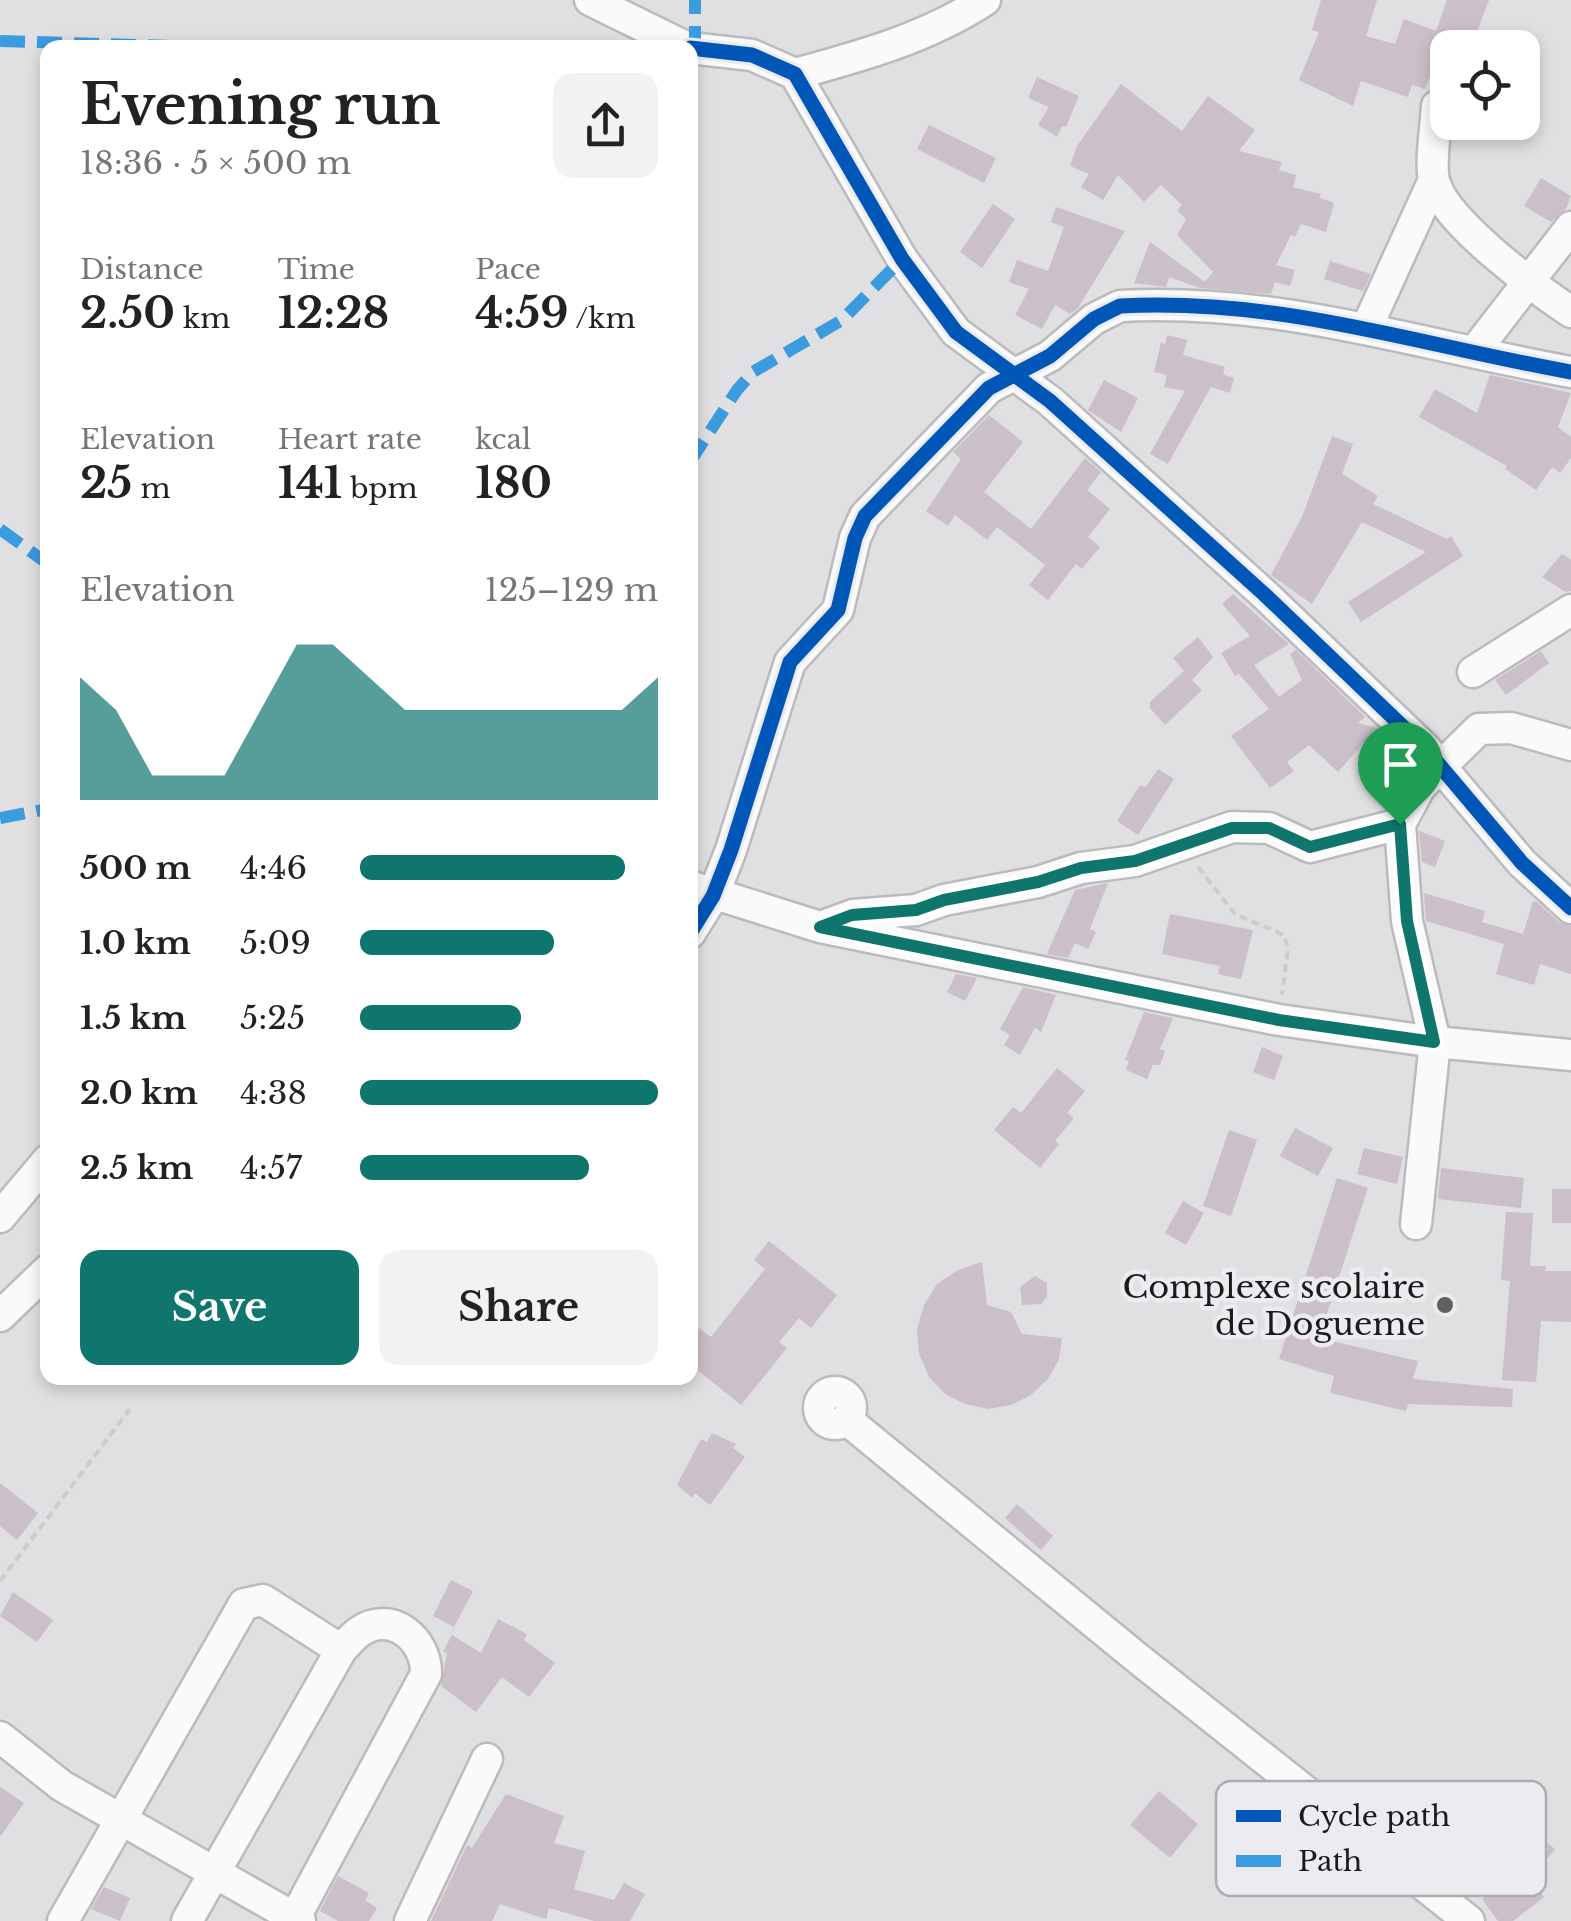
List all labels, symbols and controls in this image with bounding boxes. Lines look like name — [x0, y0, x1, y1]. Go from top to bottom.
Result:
map controls — [1430, 30, 1540, 140]
button: locate — [1430, 30, 1540, 140]
text: Evening run — [80, 71, 440, 139]
button: share — [553, 73, 658, 178]
text: 18:36 · 5 × 500 m — [80, 143, 351, 183]
text: Distance — [80, 252, 203, 287]
text: Time — [278, 252, 355, 287]
text: Pace — [475, 252, 541, 287]
text: 2.50 — [80, 287, 175, 339]
text: 12:28 — [278, 287, 389, 339]
text: 4:59 — [475, 287, 568, 339]
text: km — [175, 301, 230, 336]
text: /km — [568, 301, 636, 336]
text: Elevation — [80, 422, 215, 457]
text: Heart rate — [278, 422, 422, 457]
text: kcal — [475, 422, 531, 457]
text: 25 — [80, 457, 132, 509]
text: 141 — [278, 457, 342, 509]
text: 180 — [475, 457, 552, 509]
text: m — [132, 471, 170, 506]
text: bpm — [342, 471, 418, 506]
text: Elevation — [80, 570, 234, 610]
text: 125–129 m — [485, 570, 658, 610]
pin — [1358, 722, 1443, 825]
icon: arrive — [1373, 737, 1428, 792]
text: 500 m — [80, 848, 191, 888]
text: 4:46 — [240, 848, 307, 888]
text: 1.0 km — [80, 923, 191, 963]
text: 5:09 — [240, 923, 311, 963]
text: 1.5 km — [80, 998, 186, 1038]
text: 5:25 — [240, 998, 305, 1038]
text: 2.0 km — [80, 1073, 198, 1113]
text: 4:38 — [240, 1073, 307, 1113]
text: 2.5 km — [80, 1148, 193, 1188]
text: 4:57 — [240, 1148, 302, 1188]
button: Save — [80, 1250, 359, 1365]
button: Share — [379, 1250, 658, 1365]
place label: Complexe scolaire de Dogueme — [1123, 1267, 1425, 1344]
marker: Complexe scolaire de Dogueme — [1434, 1294, 1456, 1316]
legend — [1216, 1781, 1546, 1896]
text: Cycle path — [1298, 1799, 1450, 1834]
text: Path — [1298, 1844, 1362, 1879]

